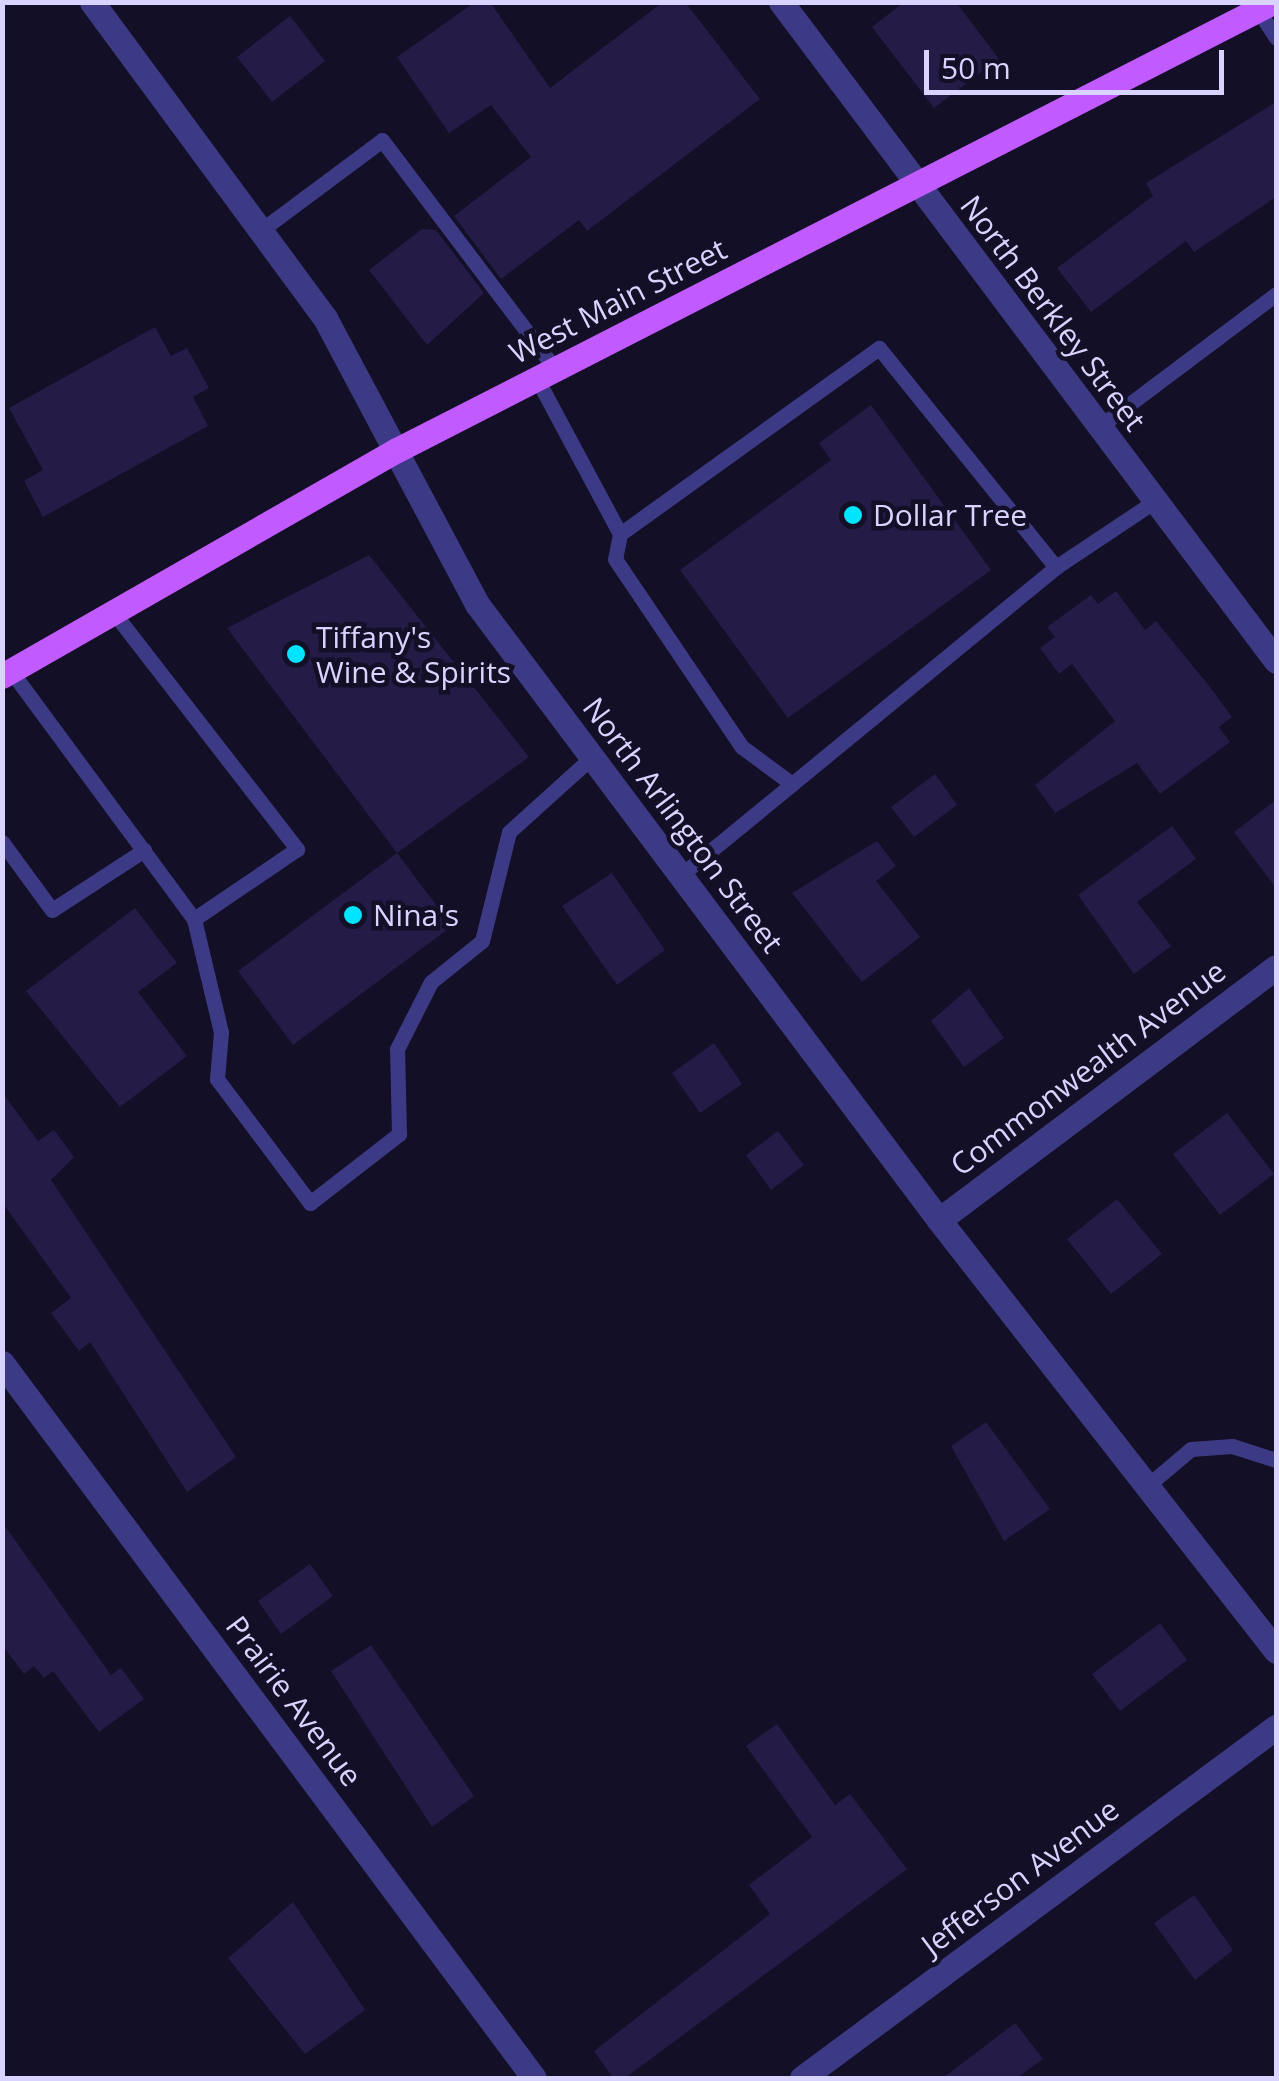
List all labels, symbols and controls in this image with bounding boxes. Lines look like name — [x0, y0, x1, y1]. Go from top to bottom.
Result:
scale bar — [929, 30, 1229, 92]
text: 50 m — [941, 47, 1011, 88]
street label: North Berkley Street — [953, 188, 1153, 438]
street label: West Main Street — [504, 231, 732, 371]
place label: Dollar Tree — [873, 497, 1027, 533]
marker: Dollar Tree — [842, 504, 864, 526]
place label: Tiffany's Wine & Spirits — [316, 619, 511, 690]
marker: Tiffany's Wine & Spirits — [285, 643, 307, 665]
street label: North Arlington Street — [575, 691, 791, 959]
place label: Nina's — [373, 897, 459, 933]
marker: Nina's — [342, 904, 364, 926]
street label: Commonwealth Avenue — [944, 953, 1232, 1183]
street label: Prairie Avenue — [218, 1609, 370, 1793]
street label: Jefferson Avenue — [914, 1791, 1126, 1963]

